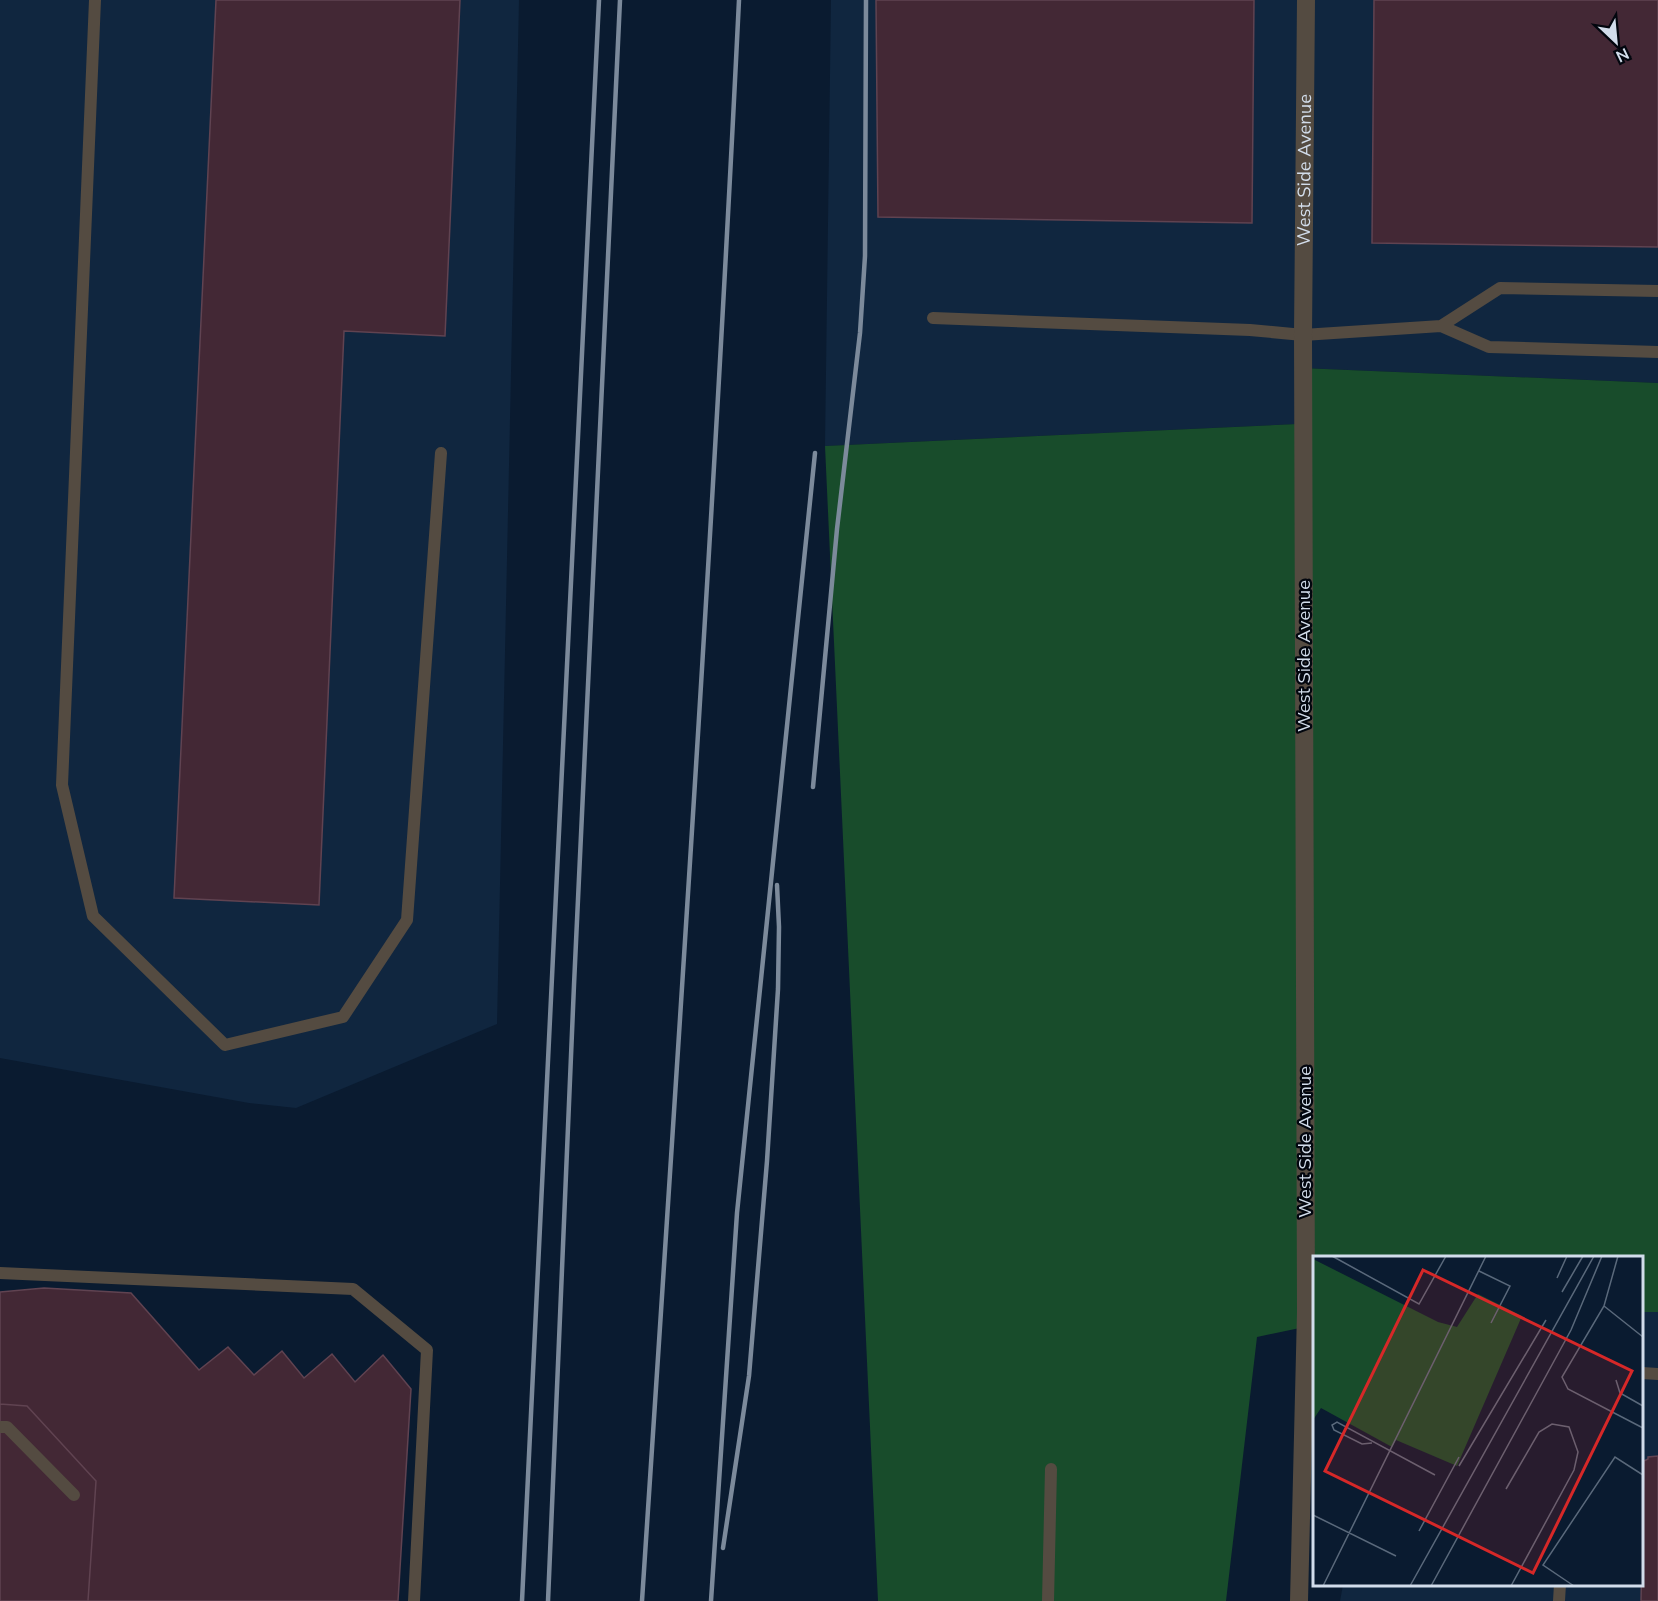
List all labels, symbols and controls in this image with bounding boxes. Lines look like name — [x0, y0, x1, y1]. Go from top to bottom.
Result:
north arrow — [1586, 12, 1646, 72]
text: N — [1613, 44, 1632, 67]
street label: West Side Avenue — [1292, 94, 1316, 246]
street label: West Side Avenue — [1292, 580, 1315, 732]
street label: West Side Avenue — [1293, 1066, 1316, 1218]
inset map — [1313, 1256, 1643, 1586]

